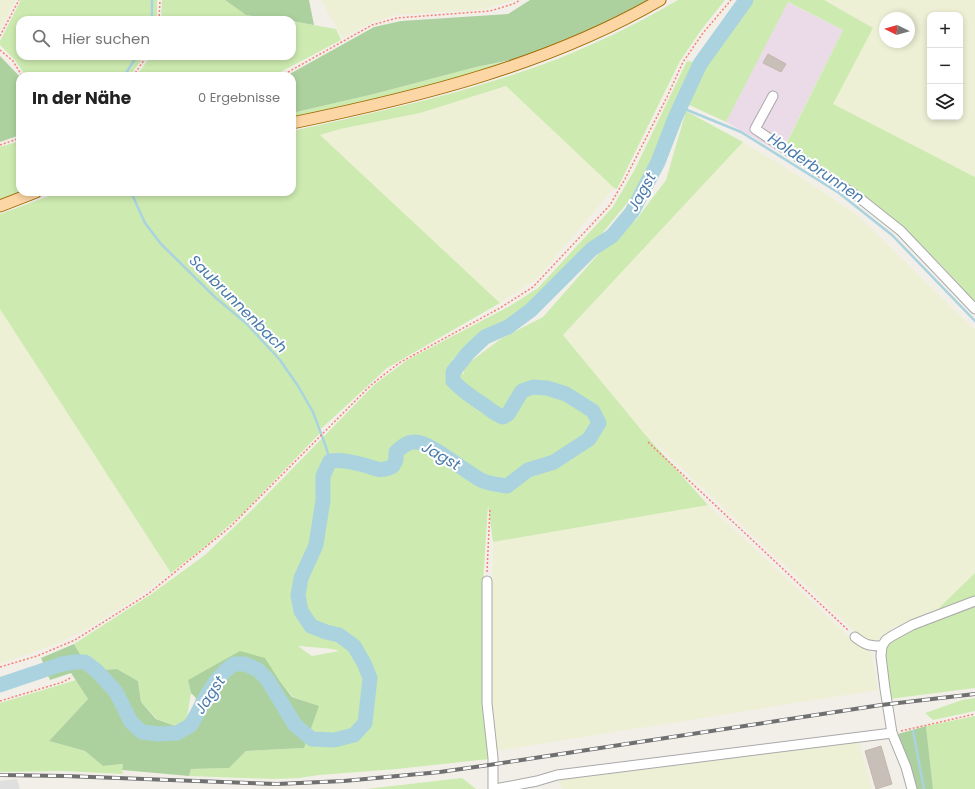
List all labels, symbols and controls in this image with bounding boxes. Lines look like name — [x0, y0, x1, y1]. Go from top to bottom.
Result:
north arrow — [879, 12, 915, 48]
map controls — [927, 12, 963, 120]
button: + — [927, 12, 963, 48]
search box — [16, 16, 296, 60]
icon: search — [30, 27, 52, 49]
text: Hier suchen — [62, 28, 150, 49]
button: − — [927, 48, 963, 84]
button: layers — [927, 84, 963, 120]
text: In der Nähe — [32, 86, 131, 110]
text: 0 Ergebnisse — [198, 88, 280, 107]
water label: Holderbrunnen — [764, 128, 869, 208]
water label: Jagst — [622, 168, 661, 215]
water label: Saubrunnenbach — [185, 250, 292, 357]
water label: Jagst — [418, 436, 465, 475]
water label: Jagst — [189, 671, 230, 718]

